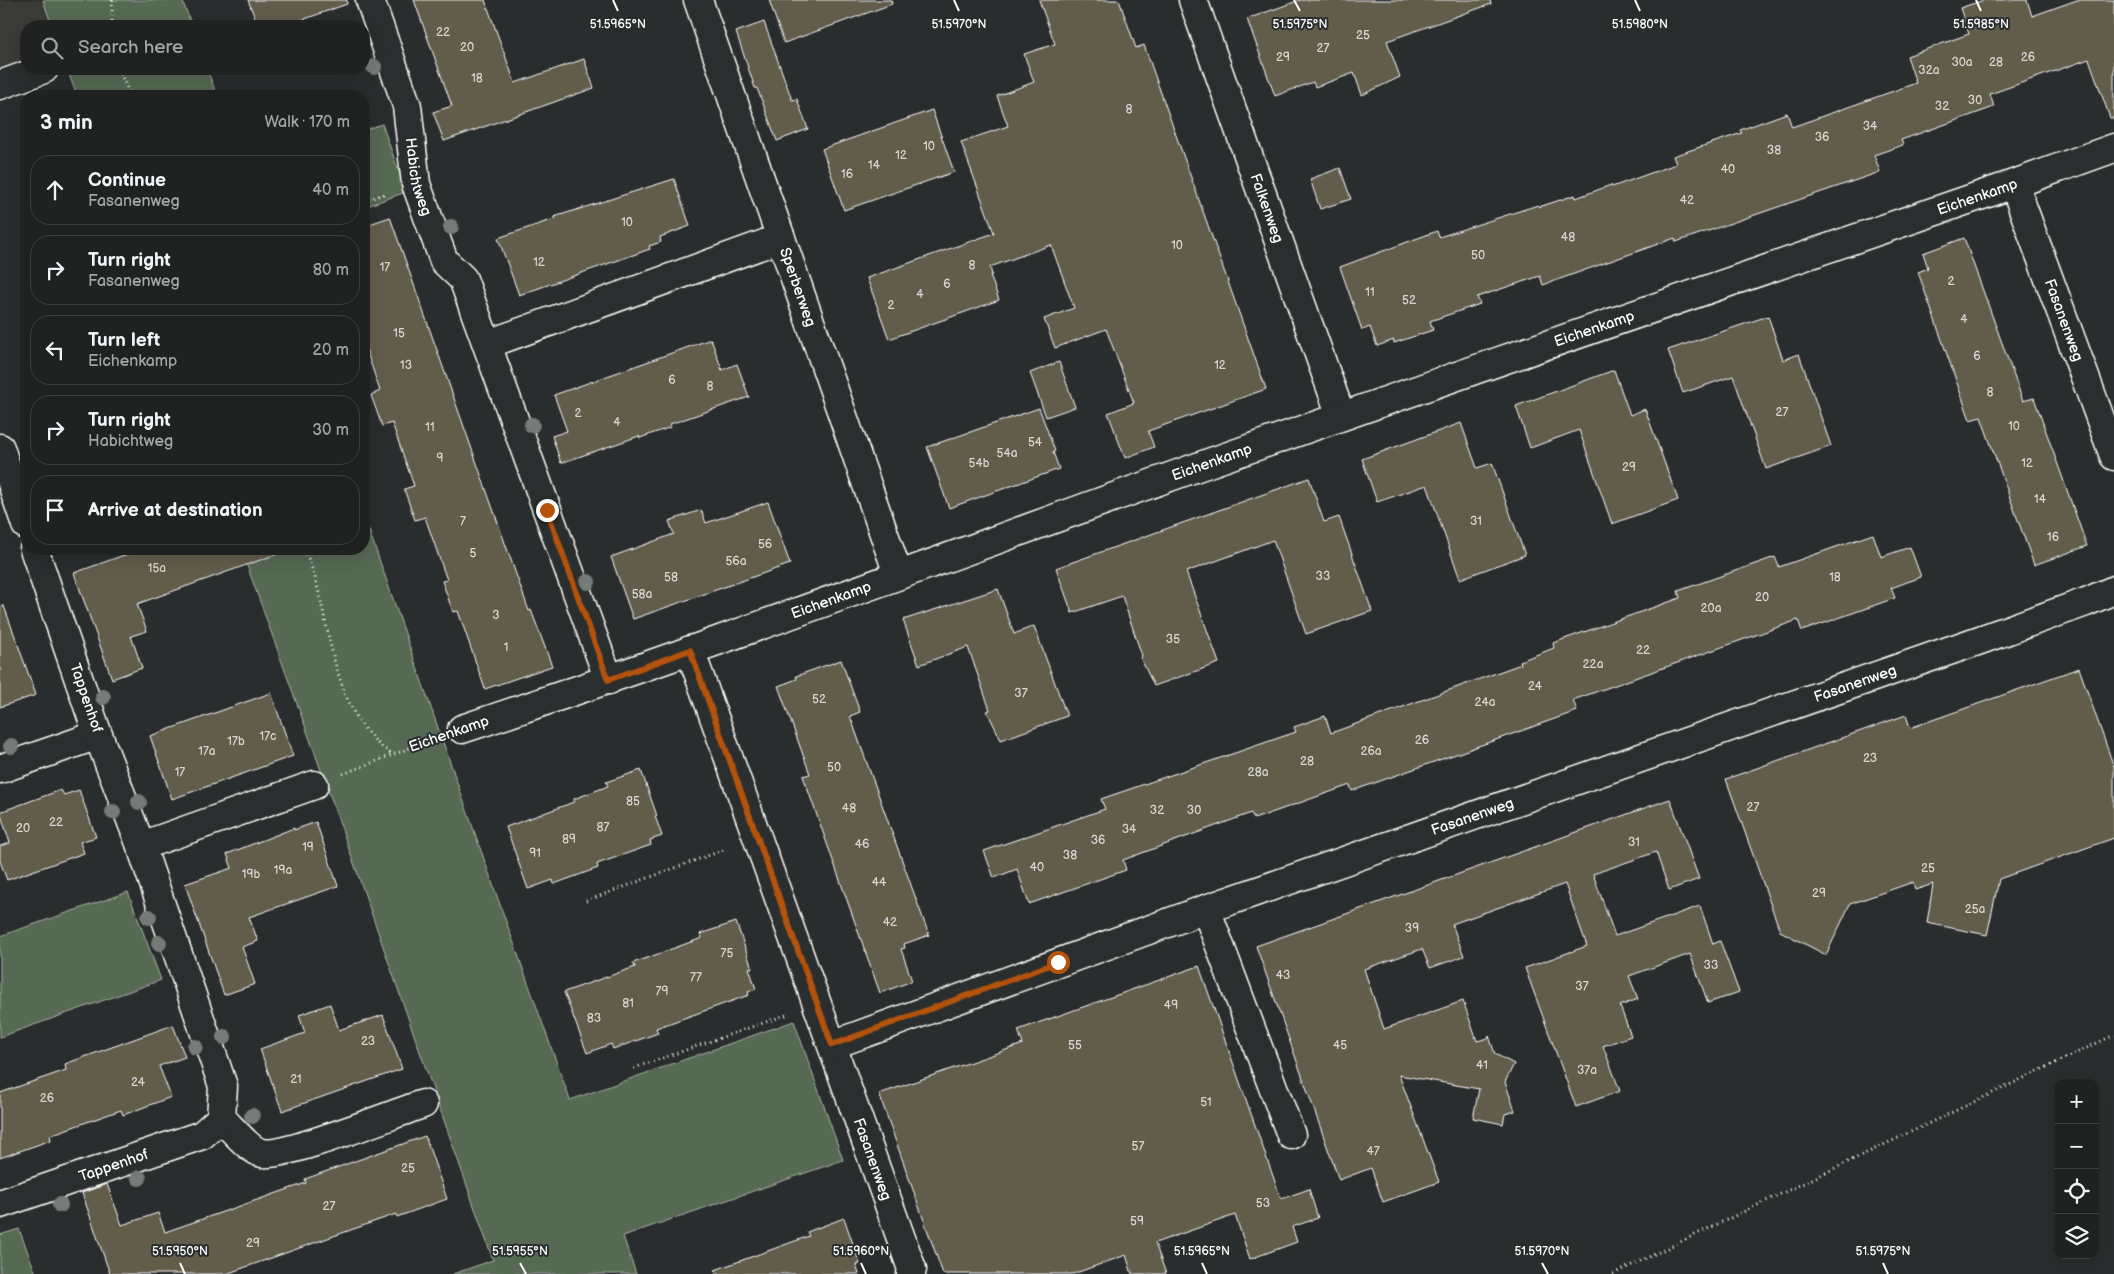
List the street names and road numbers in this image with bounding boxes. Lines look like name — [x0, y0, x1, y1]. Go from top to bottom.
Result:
street label: Habichtweg — [401, 136, 436, 218]
street label: Falkenweg — [1246, 171, 1288, 245]
street label: Eichenkamp — [1934, 174, 2020, 219]
street label: Sperberweg — [775, 245, 821, 329]
street label: Fasanenweg — [2040, 276, 2088, 364]
street label: Eichenkamp — [1552, 306, 1637, 351]
street label: Eichenkamp — [1169, 439, 1255, 485]
street label: Eichenkamp — [788, 577, 874, 623]
street label: Fasanenweg — [1811, 660, 1899, 707]
street label: Tappenhof — [65, 661, 107, 736]
street label: Eichenkamp — [406, 711, 492, 757]
street label: Fasanenweg — [1429, 793, 1516, 840]
street label: Fasanenweg — [849, 1115, 896, 1203]
street label: Tappenhof — [76, 1144, 151, 1186]

